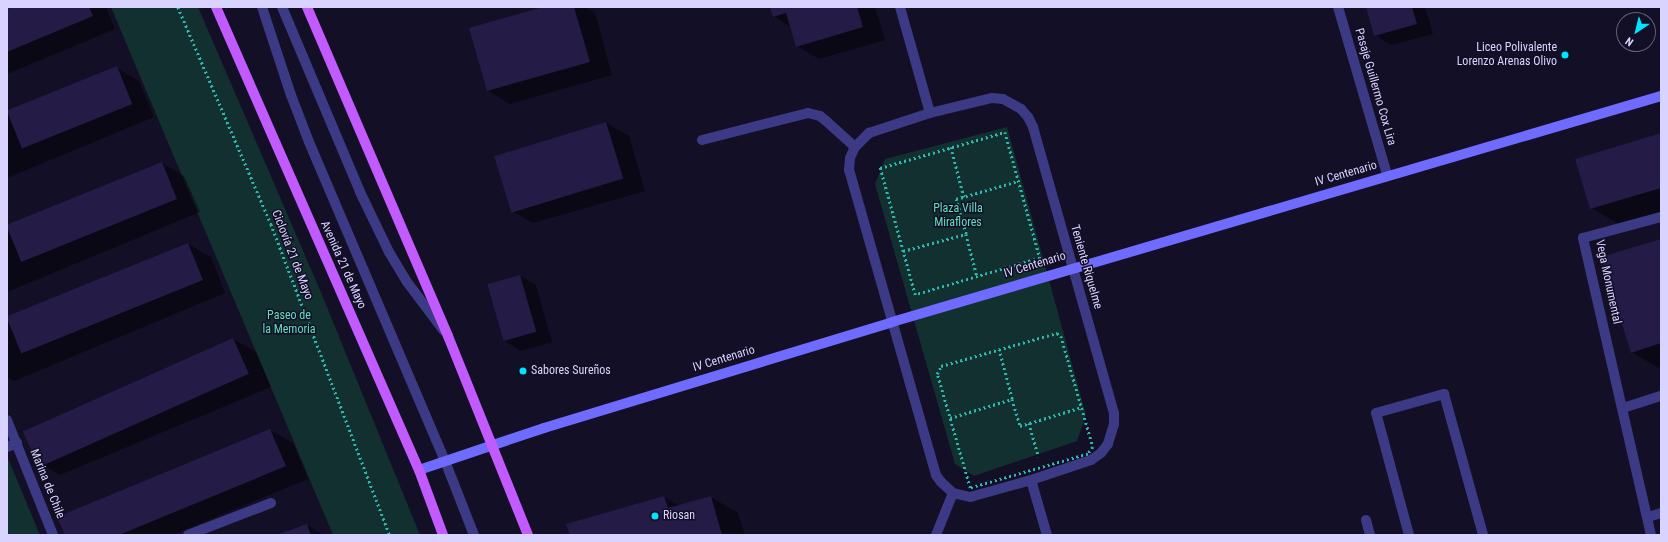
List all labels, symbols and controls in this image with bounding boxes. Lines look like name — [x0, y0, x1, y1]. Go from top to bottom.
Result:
north arrow — [1616, 12, 1656, 52]
street label: Pasaje Guillermo Cox Lira — [1351, 27, 1399, 147]
text: N — [1623, 34, 1636, 49]
place label: Liceo Polivalente Lorenzo Arenas Olivo — [1457, 41, 1557, 69]
marker: Liceo Polivalente Lorenzo Arenas Olivo — [1560, 50, 1570, 60]
street label: IV Centenario — [1313, 158, 1379, 190]
park label: Plaza Villa Miraflores — [933, 202, 983, 230]
street label: Ciclovía 21 de Mayo — [268, 208, 316, 302]
street label: Avenida 21 de Mayo — [317, 219, 369, 311]
street label: Teniente Riquelme — [1067, 223, 1105, 311]
street label: Vega Monumental — [1592, 239, 1624, 325]
street label: IV Centenario — [1002, 249, 1068, 281]
park label: Paseo de la Memoria — [262, 309, 316, 337]
street label: IV Centenario — [691, 343, 757, 375]
place label: Sabores Sureños — [531, 364, 611, 378]
marker: Sabores Sureños — [518, 366, 528, 376]
street label: Marina de Chile — [27, 447, 67, 521]
place label: Riosan — [663, 509, 695, 523]
marker: Riosan — [650, 511, 660, 521]

